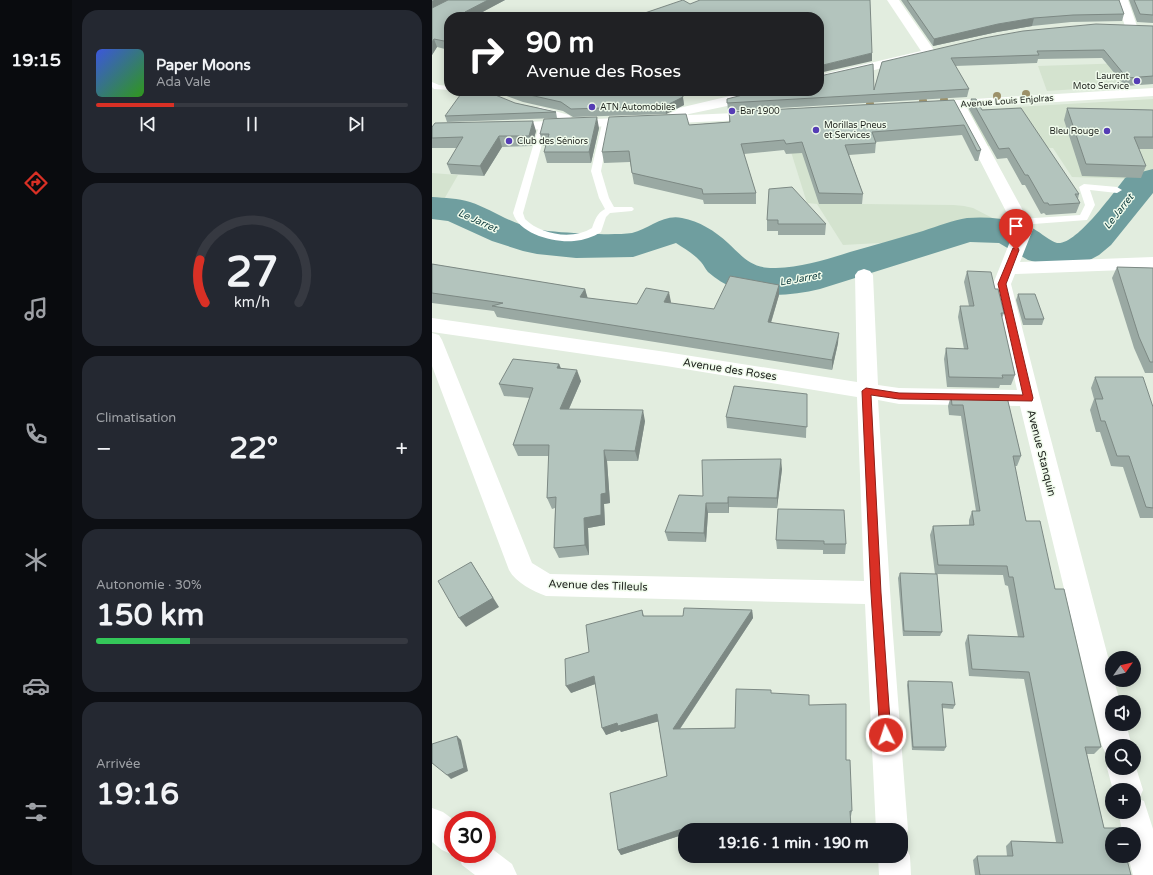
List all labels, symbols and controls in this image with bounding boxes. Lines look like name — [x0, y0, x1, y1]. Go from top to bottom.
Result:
text: 90 m — [526, 26, 594, 60]
icon: right — [460, 28, 512, 80]
text: 19:15 — [11, 49, 61, 71]
text: Paper Moons — [156, 56, 251, 74]
text: Avenue des Roses — [526, 60, 681, 82]
place label: Laurent Moto Service — [1073, 71, 1130, 92]
text: Ada Vale — [156, 74, 211, 90]
marker: Laurent Moto Service — [1132, 76, 1142, 86]
street label: Avenue Louis Enjolras — [960, 93, 1054, 110]
marker: ATN Automobiles — [587, 102, 597, 112]
place label: ATN Automobiles — [600, 102, 675, 113]
marker: Bar 1900 — [727, 106, 737, 116]
place label: Bar 1900 — [740, 106, 780, 117]
icon: previous — [137, 113, 159, 135]
icon: pause — [241, 113, 263, 135]
icon: next — [345, 113, 367, 135]
place label: Morillas Pneus et Services — [824, 120, 886, 141]
marker: Morillas Pneus et Services — [811, 125, 821, 135]
place label: Bleu Rouge — [1050, 126, 1099, 137]
marker: Bleu Rouge — [1102, 126, 1112, 136]
marker: Club des Séniors — [504, 136, 514, 146]
place label: Club des Séniors — [517, 136, 588, 147]
icon: directions — [22, 169, 50, 197]
water label: Le Jarret — [1101, 191, 1137, 232]
water label: Le Jarret — [456, 207, 500, 235]
pin — [999, 209, 1033, 250]
icon: arrive — [1005, 215, 1027, 237]
text: 27 — [226, 247, 278, 297]
water label: Le Jarret — [779, 269, 823, 288]
text: km/h — [234, 293, 270, 310]
icon: music — [22, 295, 50, 323]
street label: Avenue des Roses — [682, 356, 778, 383]
street label: Avenue Stanquin — [1024, 408, 1059, 498]
text: Climatisation — [96, 410, 176, 426]
icon: phone — [22, 420, 50, 448]
text: 22° — [229, 430, 278, 467]
text: − — [96, 436, 112, 462]
text: + — [396, 436, 408, 462]
icon: climate — [22, 546, 50, 574]
text: Autonomie · 30% — [96, 577, 202, 593]
street label: Avenue des Tilleuls — [548, 577, 648, 594]
text: 150 km — [96, 597, 204, 634]
north arrow — [1105, 651, 1141, 687]
map controls — [1105, 651, 1141, 863]
icon: car — [22, 672, 50, 700]
button: sound — [1105, 695, 1141, 731]
position arrow — [865, 714, 907, 756]
button: search — [1105, 739, 1141, 775]
text: Arrivée — [96, 756, 140, 772]
text: 19:16 — [96, 776, 179, 813]
button: + — [1105, 783, 1141, 819]
icon: filters — [22, 798, 50, 826]
speed limit sign: 30 — [444, 811, 496, 863]
button: − — [1105, 827, 1141, 863]
text: 19:16 · 1 min · 190 m — [718, 834, 868, 852]

